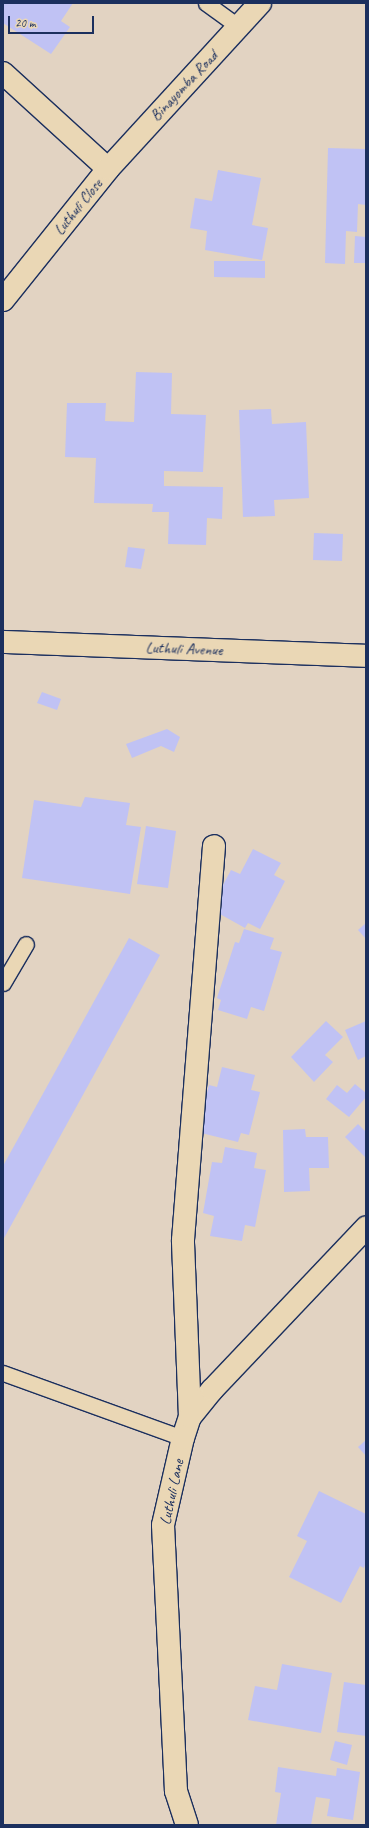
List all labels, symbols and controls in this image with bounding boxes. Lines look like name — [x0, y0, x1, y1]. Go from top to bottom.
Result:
scale bar — [10, 8, 96, 34]
text: 20 m — [15, 15, 35, 31]
street label: Binayomba Road — [146, 47, 222, 125]
street label: Luthuli Close — [50, 175, 106, 239]
street label: Luthuli Avenue — [145, 638, 223, 660]
street label: Luthuli Lane — [156, 1458, 188, 1526]

